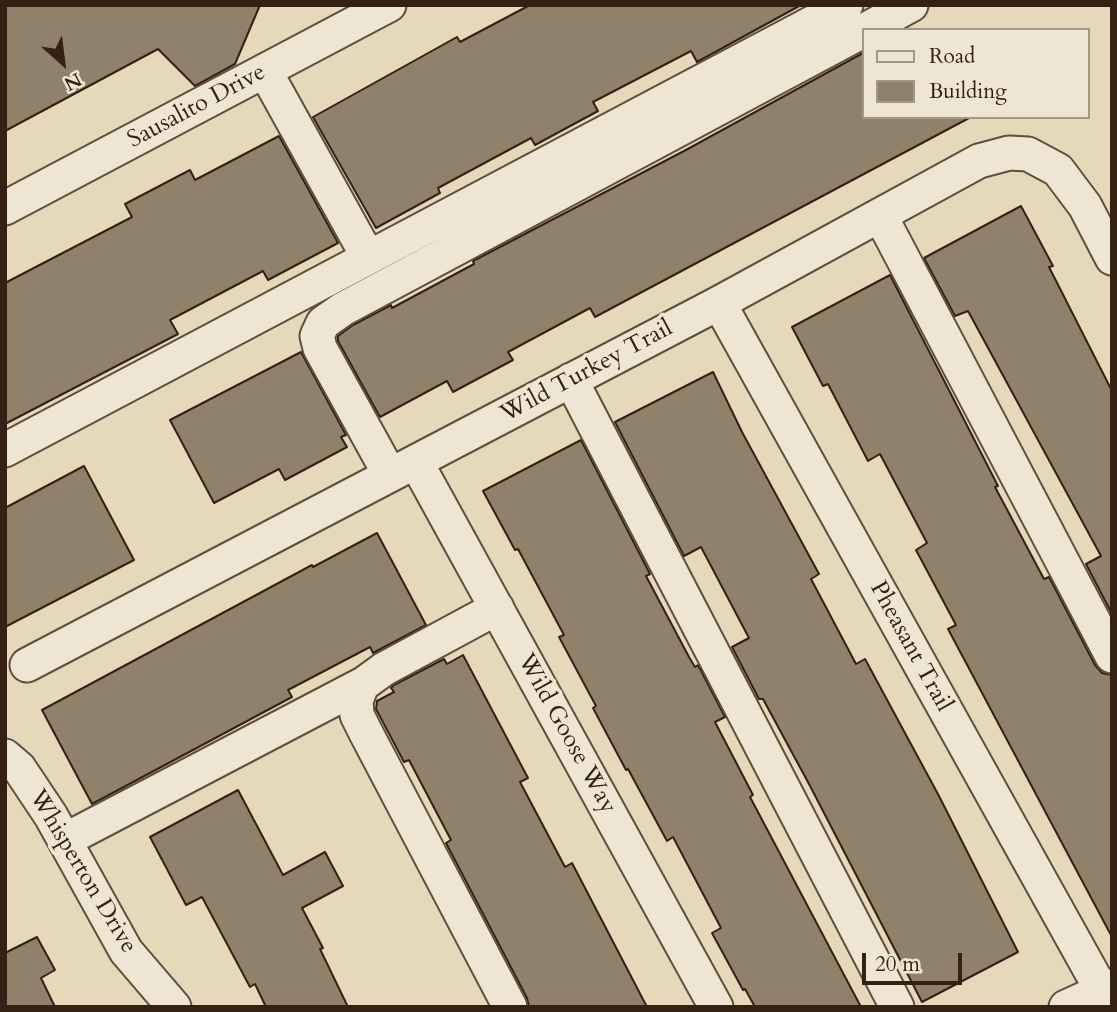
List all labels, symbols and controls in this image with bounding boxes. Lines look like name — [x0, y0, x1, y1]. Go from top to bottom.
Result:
north arrow — [28, 28, 98, 98]
legend — [862, 28, 1089, 119]
text: Road — [929, 42, 975, 71]
street label: Sausalito Drive — [123, 59, 271, 155]
text: N — [59, 66, 86, 97]
text: Building — [929, 77, 1007, 106]
street label: Wild Turkey Trail — [496, 315, 678, 429]
street label: Pheasant Trail — [862, 577, 958, 717]
street label: Wild Goose Way — [510, 649, 622, 819]
street label: Whisperton Drive — [22, 785, 142, 959]
scale bar — [865, 939, 965, 983]
text: 20 m — [875, 950, 920, 979]

